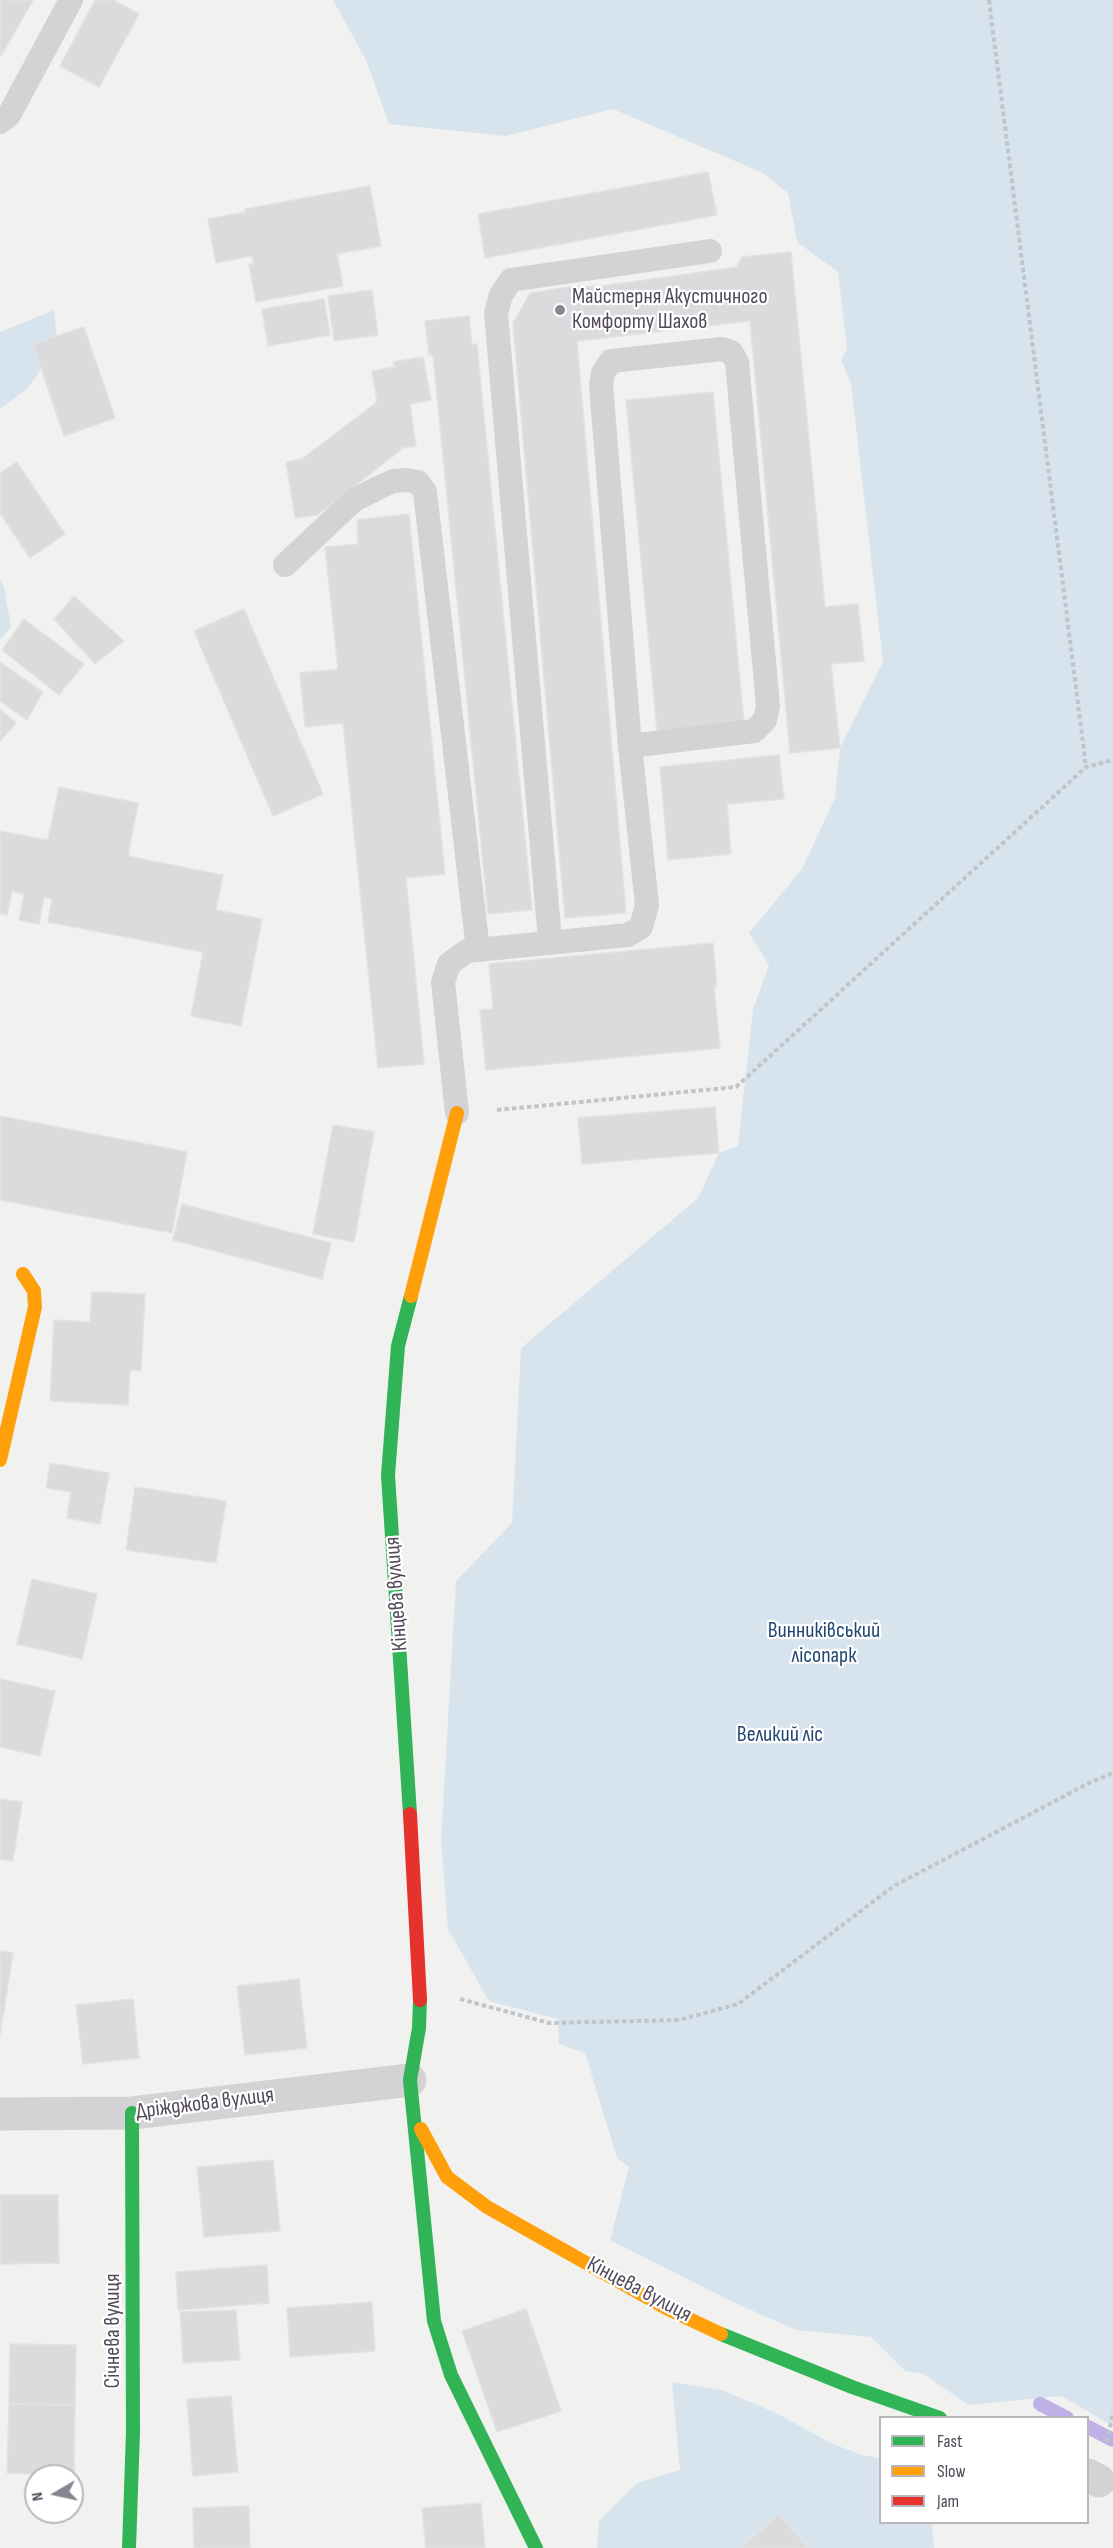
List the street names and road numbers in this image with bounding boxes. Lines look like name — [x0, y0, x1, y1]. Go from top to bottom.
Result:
street label: Кінцева вулиця — [380, 1536, 414, 1652]
street label: Дріжджова вулиця — [134, 2082, 276, 2126]
street label: Кінцева вулиця — [582, 2251, 696, 2329]
street label: Січнева вулиця — [100, 2273, 126, 2389]

